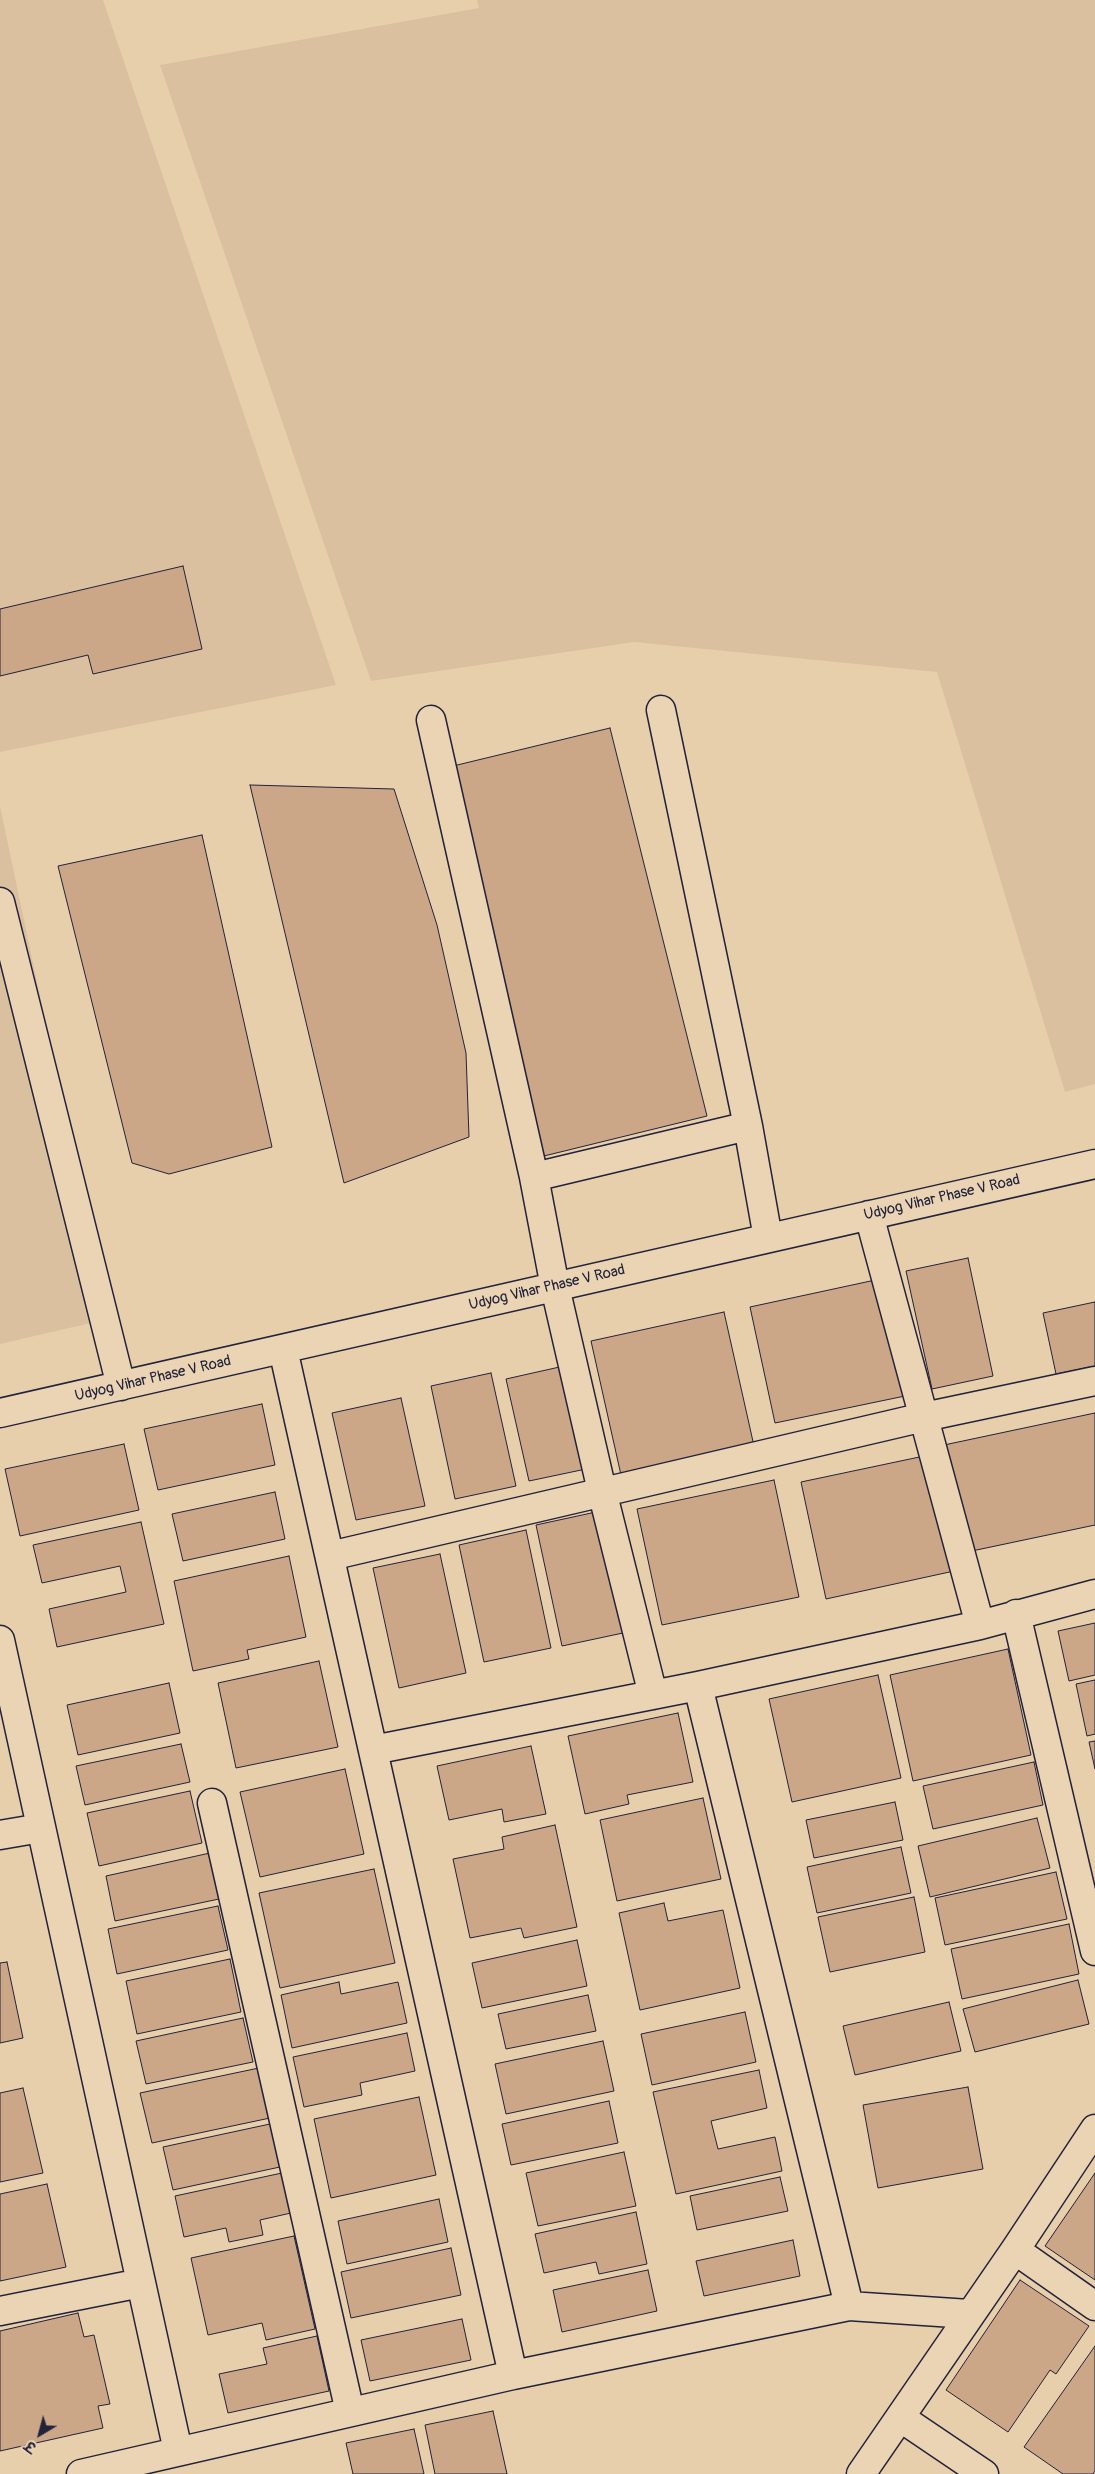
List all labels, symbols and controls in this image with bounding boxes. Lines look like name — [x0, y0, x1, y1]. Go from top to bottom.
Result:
street label: Udyog Vihar Phase V Road — [862, 1171, 1022, 1225]
street label: Udyog Vihar Phase V Road — [467, 1261, 627, 1315]
street label: Udyog Vihar Phase V Road — [73, 1352, 233, 1406]
north arrow — [15, 2409, 65, 2459]
text: उ — [22, 2437, 40, 2456]

